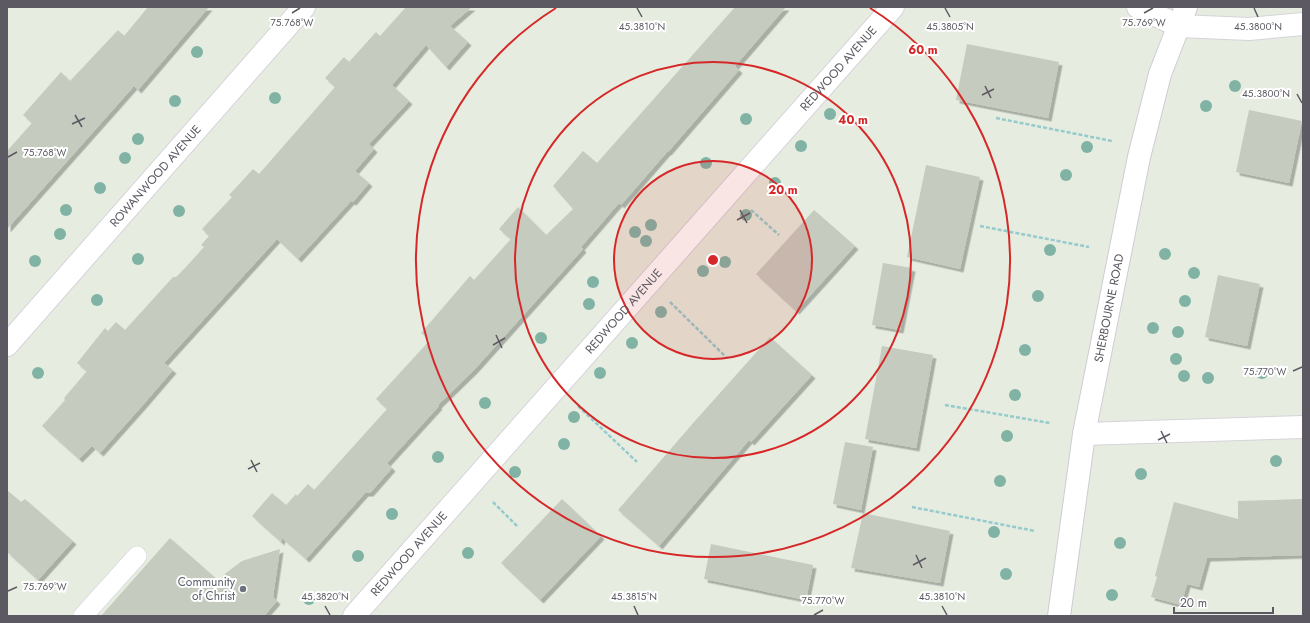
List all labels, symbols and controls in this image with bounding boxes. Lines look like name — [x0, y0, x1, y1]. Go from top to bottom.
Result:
text: 75.768°W — [270, 15, 314, 30]
text: 75.769°W — [1122, 15, 1166, 30]
text: 45.3810°N — [619, 19, 665, 34]
text: 45.3805°N — [926, 19, 974, 34]
text: 45.3800°N — [1234, 19, 1282, 34]
street label: REDWOOD AVENUE — [796, 22, 881, 115]
text: 60 m — [908, 41, 938, 59]
text: 45.3800°N — [1242, 86, 1290, 101]
text: 40 m — [838, 111, 868, 129]
street label: ROWANWOOD AVENUE — [106, 121, 205, 231]
text: 75.768°W — [23, 145, 67, 160]
text: 20 m — [768, 181, 798, 199]
street label: SHERBOURNE ROAD — [1089, 252, 1129, 364]
centre of rings — [706, 253, 720, 267]
street label: REDWOOD AVENUE — [581, 265, 666, 358]
text: 75.770°W — [1243, 364, 1287, 379]
street label: REDWOOD AVENUE — [366, 507, 452, 600]
place label: Community of Christ — [178, 573, 236, 605]
text: 75.769°W — [23, 579, 67, 594]
marker: Community of Christ — [238, 584, 248, 594]
text: 45.3820°N — [301, 589, 349, 604]
text: 45.3815°N — [611, 589, 657, 604]
text: 45.3810°N — [919, 589, 965, 604]
scale bar — [1174, 589, 1273, 615]
text: 75.770°W — [801, 593, 845, 608]
text: 20 m — [1180, 594, 1207, 612]

